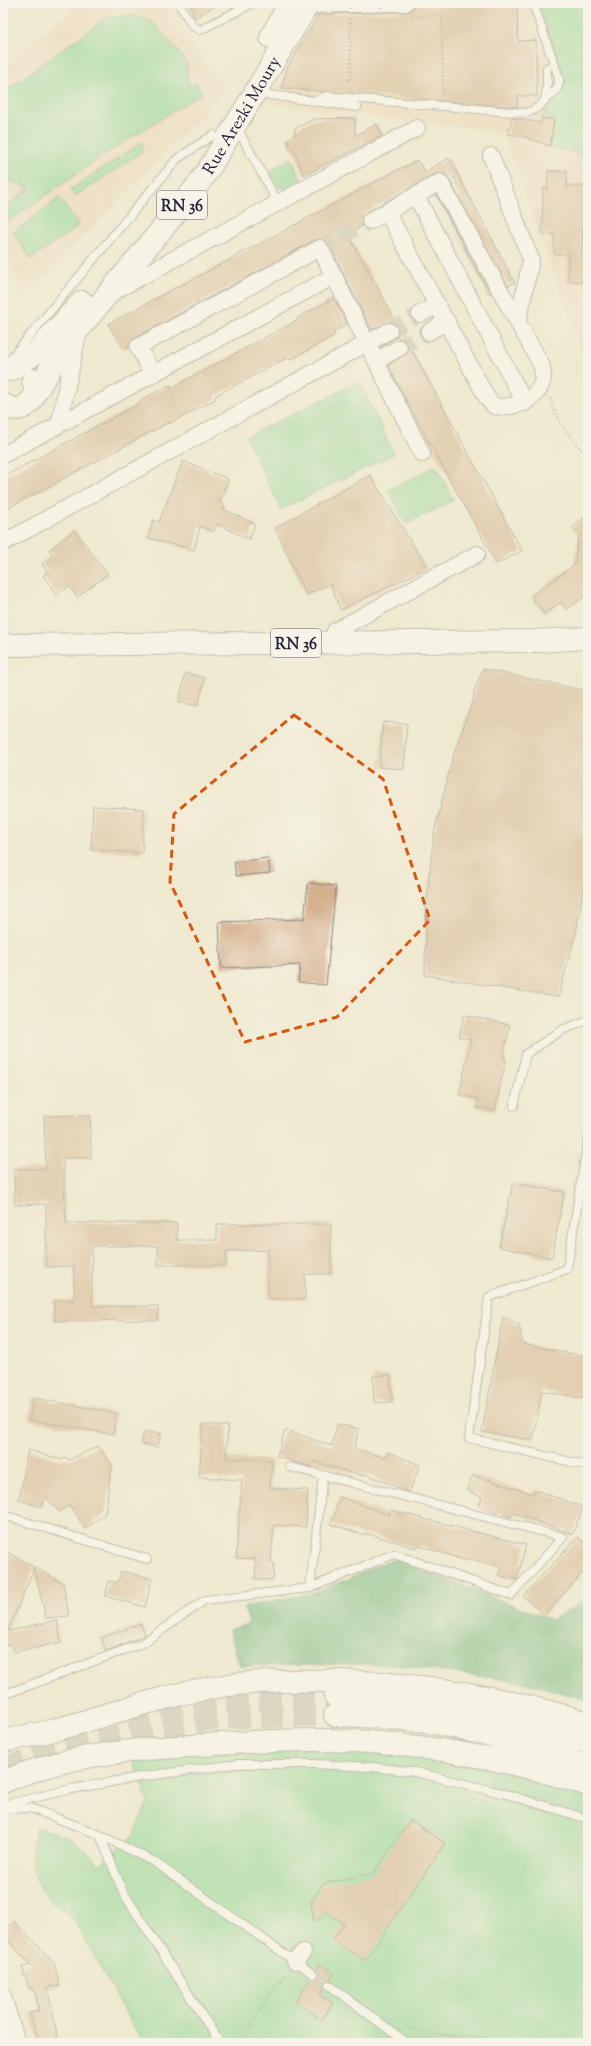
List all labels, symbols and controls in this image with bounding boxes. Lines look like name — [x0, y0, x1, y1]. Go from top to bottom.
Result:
street label: Rue Arezki Moury — [198, 52, 288, 180]
road number: RN 36 — [157, 191, 207, 219]
road number: RN 36 — [271, 629, 321, 657]

